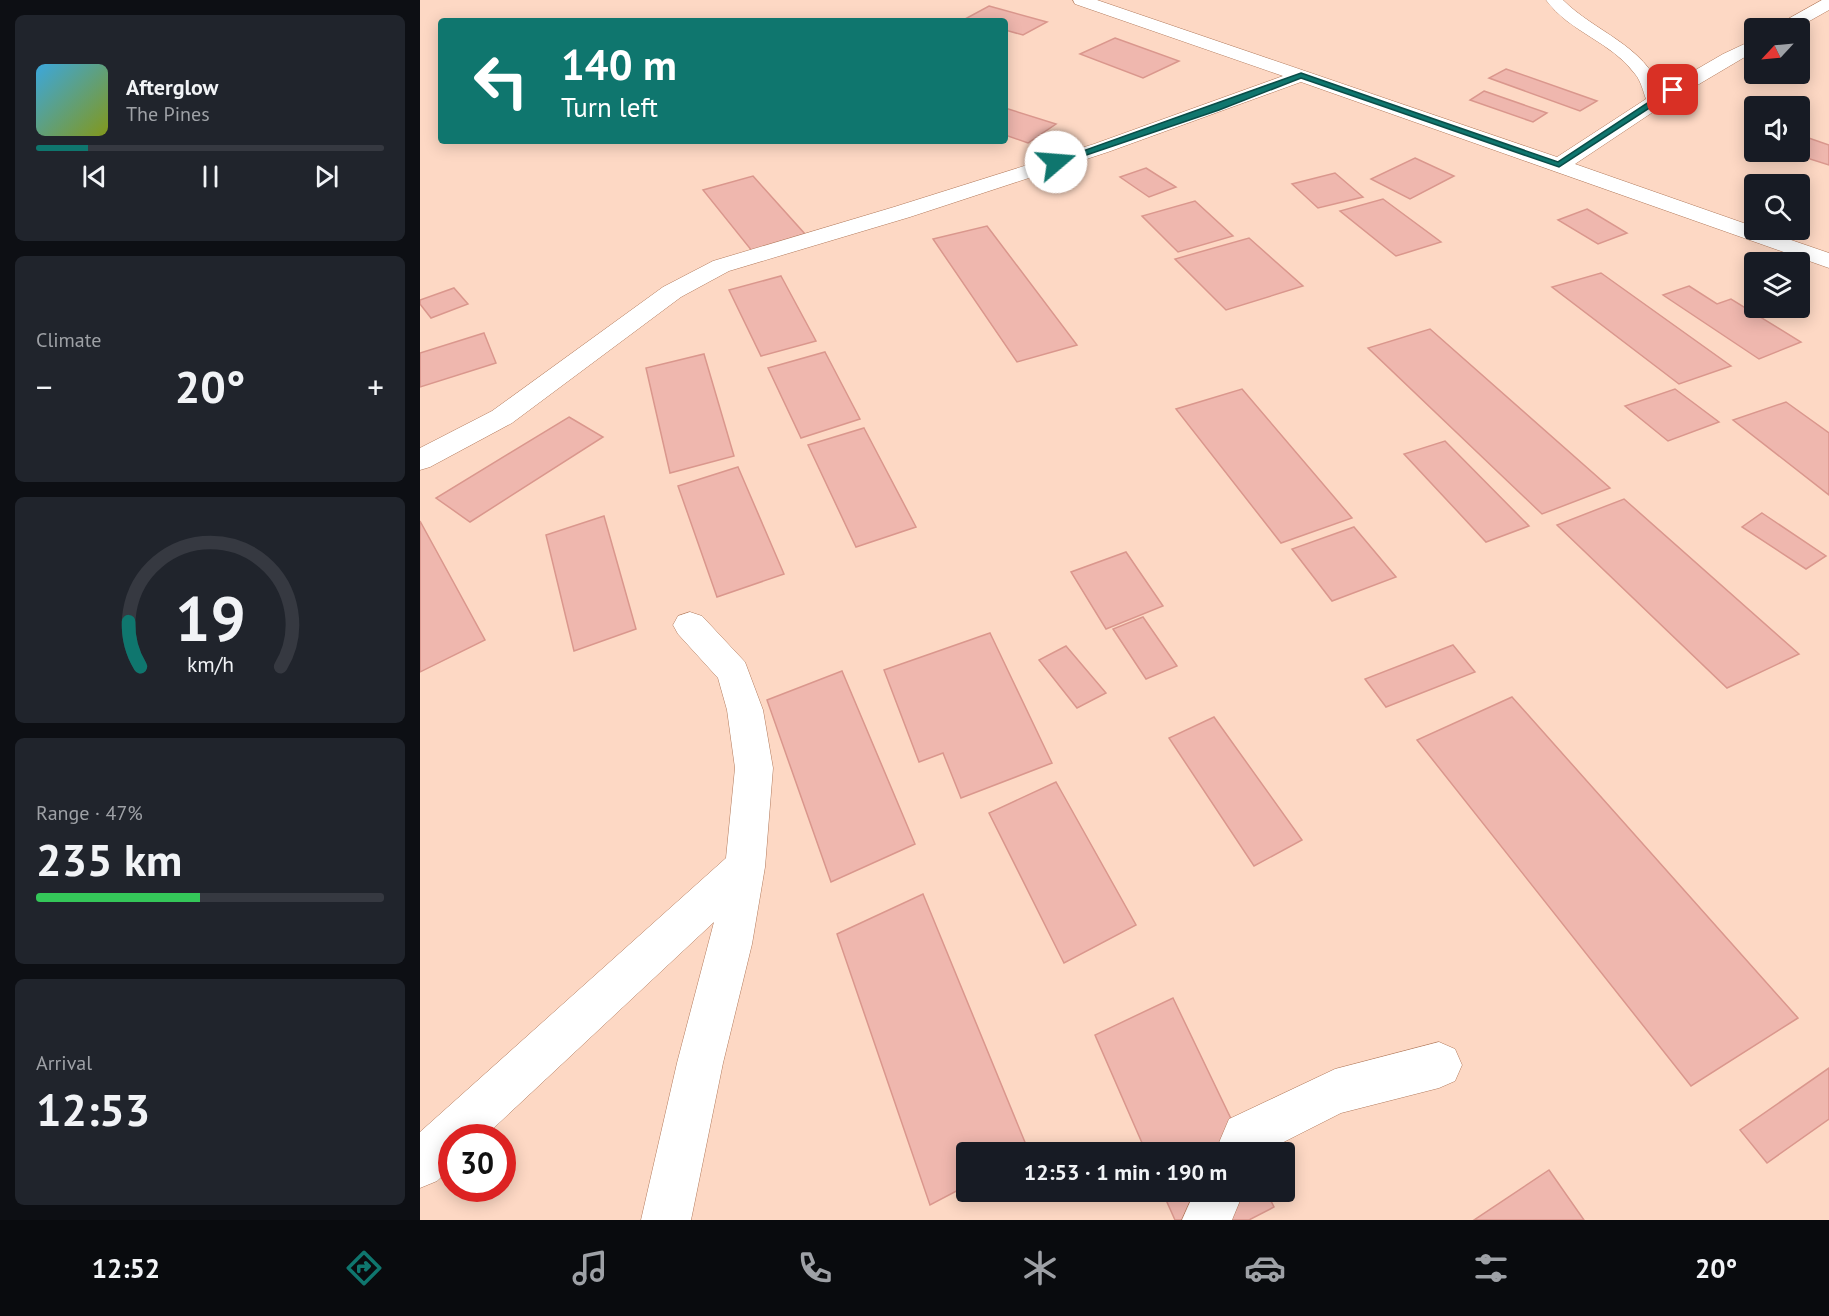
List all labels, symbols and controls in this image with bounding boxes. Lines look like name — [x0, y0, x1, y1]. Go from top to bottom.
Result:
north arrow — [1744, 18, 1810, 84]
map controls — [1744, 18, 1810, 318]
text: 140 m — [561, 37, 677, 92]
icon: left — [462, 42, 540, 120]
pin — [1647, 64, 1698, 115]
text: Afterglow — [126, 73, 218, 101]
icon: arrive — [1656, 73, 1689, 106]
text: Turn left — [561, 90, 658, 124]
button: sound — [1744, 96, 1810, 162]
text: The Pines — [126, 101, 210, 127]
position arrow — [1024, 130, 1088, 194]
icon: previous — [78, 160, 111, 193]
icon: pause — [194, 160, 227, 193]
icon: next — [310, 160, 343, 193]
button: search — [1744, 174, 1810, 240]
button: layers — [1744, 252, 1810, 318]
text: Climate — [36, 327, 102, 353]
text: 20° — [175, 357, 245, 415]
text: − — [36, 365, 53, 408]
text: + — [367, 365, 384, 408]
text: 19 — [175, 577, 245, 658]
text: km/h — [186, 650, 233, 678]
text: Range · 47% — [36, 800, 143, 826]
text: 235 km — [36, 830, 182, 888]
text: Arrival — [36, 1050, 92, 1076]
text: 12:53 — [36, 1080, 150, 1138]
speed limit sign: 30 — [438, 1124, 516, 1202]
text: 12:53 · 1 min · 190 m — [1024, 1158, 1227, 1186]
icon: directions — [343, 1247, 385, 1289]
icon: music — [569, 1247, 611, 1289]
icon: phone — [794, 1247, 836, 1289]
icon: climate — [1019, 1247, 1061, 1289]
icon: car — [1244, 1247, 1286, 1289]
icon: filters — [1470, 1247, 1512, 1289]
text: 12:52 — [92, 1251, 160, 1285]
text: 20° — [1695, 1251, 1737, 1285]

